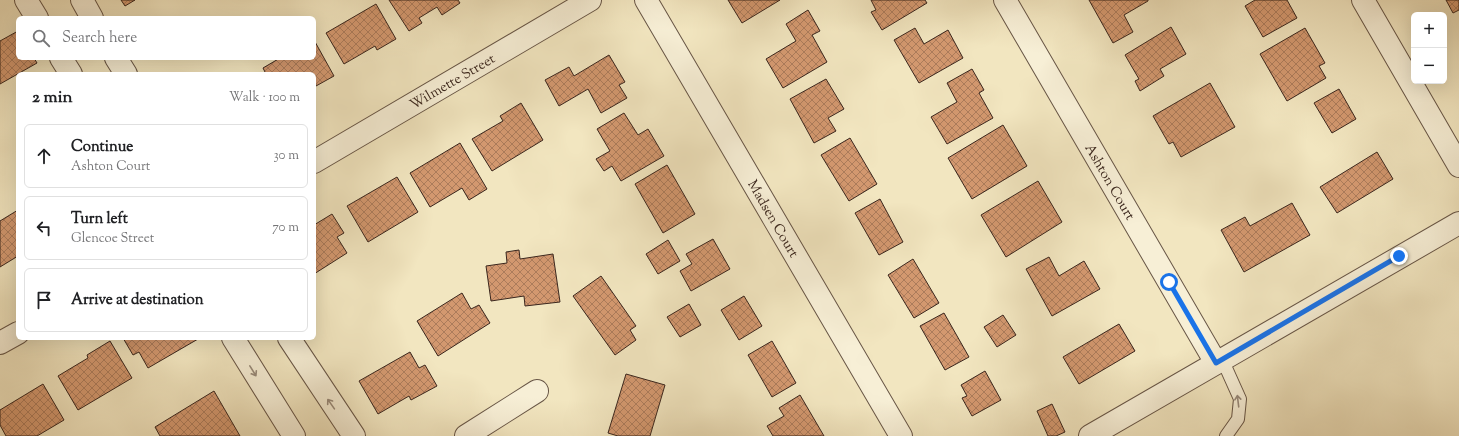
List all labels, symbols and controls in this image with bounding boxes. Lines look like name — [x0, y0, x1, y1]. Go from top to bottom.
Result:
map controls — [1411, 12, 1447, 84]
button: + — [1411, 12, 1447, 48]
search box — [16, 16, 316, 60]
icon: search — [30, 27, 52, 49]
text: Search here — [62, 28, 137, 49]
button: − — [1411, 48, 1447, 84]
street label: Wilmette Street — [407, 50, 500, 116]
text: 2 min — [32, 86, 73, 110]
text: Walk · 100 m — [229, 89, 300, 107]
text: Continue — [71, 137, 133, 158]
street label: Ashton Court — [1079, 141, 1139, 225]
icon: ahead — [33, 145, 55, 167]
text: 30 m — [273, 147, 299, 165]
text: Ashton Court — [71, 158, 150, 176]
street label: Madsen Court — [741, 177, 803, 262]
text: Turn left — [71, 209, 128, 230]
icon: left — [33, 217, 55, 239]
text: 70 m — [272, 219, 299, 237]
text: Glencoe Street — [71, 230, 154, 248]
route end — [1390, 247, 1408, 265]
route start — [1160, 273, 1178, 291]
icon: arrive — [33, 289, 55, 311]
text: Arrive at destination — [71, 290, 204, 311]
one-way arrow — [250, 365, 258, 377]
one-way arrow — [1234, 395, 1242, 408]
one-way arrow — [327, 399, 335, 410]

